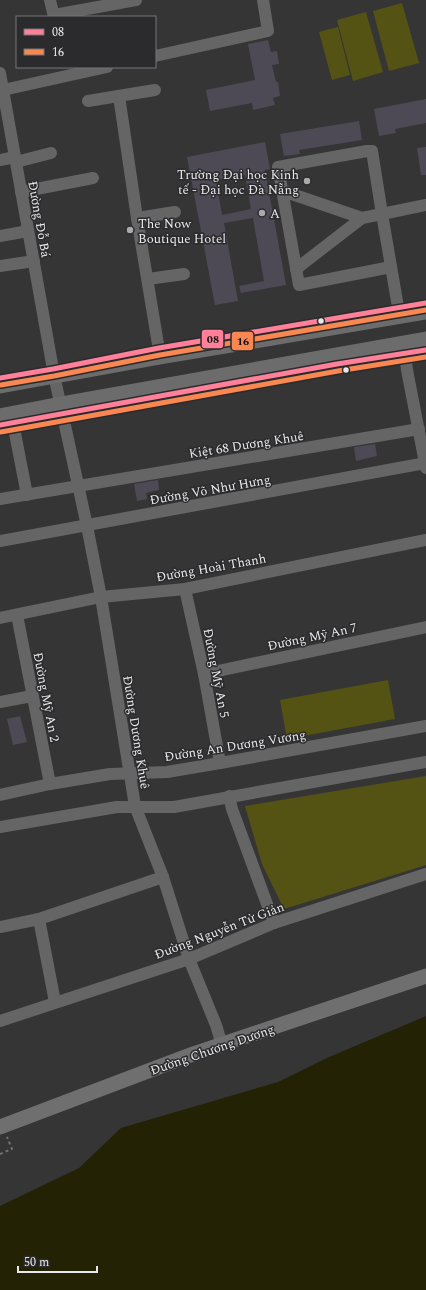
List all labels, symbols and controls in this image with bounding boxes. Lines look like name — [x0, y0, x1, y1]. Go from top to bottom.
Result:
legend — [16, 16, 156, 68]
text: 08 — [52, 23, 64, 42]
text: 16 — [52, 43, 64, 62]
place label: Trường Đại học Kinh tế - Đại học Đà Nẵng — [177, 165, 299, 200]
marker: Trường Đại học Kinh tế - Đại học Đà Nẵng — [302, 176, 312, 186]
street label: Đường Đỗ Bá — [22, 179, 56, 260]
place label: A — [270, 204, 280, 224]
marker: A — [257, 208, 267, 218]
place label: The Now Boutique Hotel — [138, 214, 226, 249]
marker: The Now Boutique Hotel — [125, 225, 135, 235]
unlabelled marker — [316, 316, 326, 326]
line badge: 08 — [201, 329, 224, 349]
text: 08 — [207, 331, 219, 348]
line badge: 16 — [231, 331, 254, 351]
text: 16 — [237, 333, 249, 350]
unlabelled marker — [341, 365, 351, 375]
street label: Kiệt 68 Dương Khuê — [187, 426, 305, 464]
street label: Đường Võ Như Hưng — [148, 470, 272, 510]
street label: Đường Hoài Thanh — [155, 548, 268, 587]
street label: Đường Mỹ An 7 — [265, 618, 359, 656]
street label: Đường Mỹ An 5 — [197, 626, 235, 720]
street label: Đường Mỹ An 2 — [27, 650, 65, 744]
street label: Đường Dương Khuê — [117, 674, 155, 790]
street label: Đường An Dương Vương — [163, 725, 307, 767]
street label: Đường Nguyễn Tử Giản — [152, 897, 288, 965]
street label: Đường Chương Dương — [147, 1019, 277, 1081]
scale bar — [18, 1248, 97, 1274]
text: 50 m — [24, 1253, 49, 1272]

